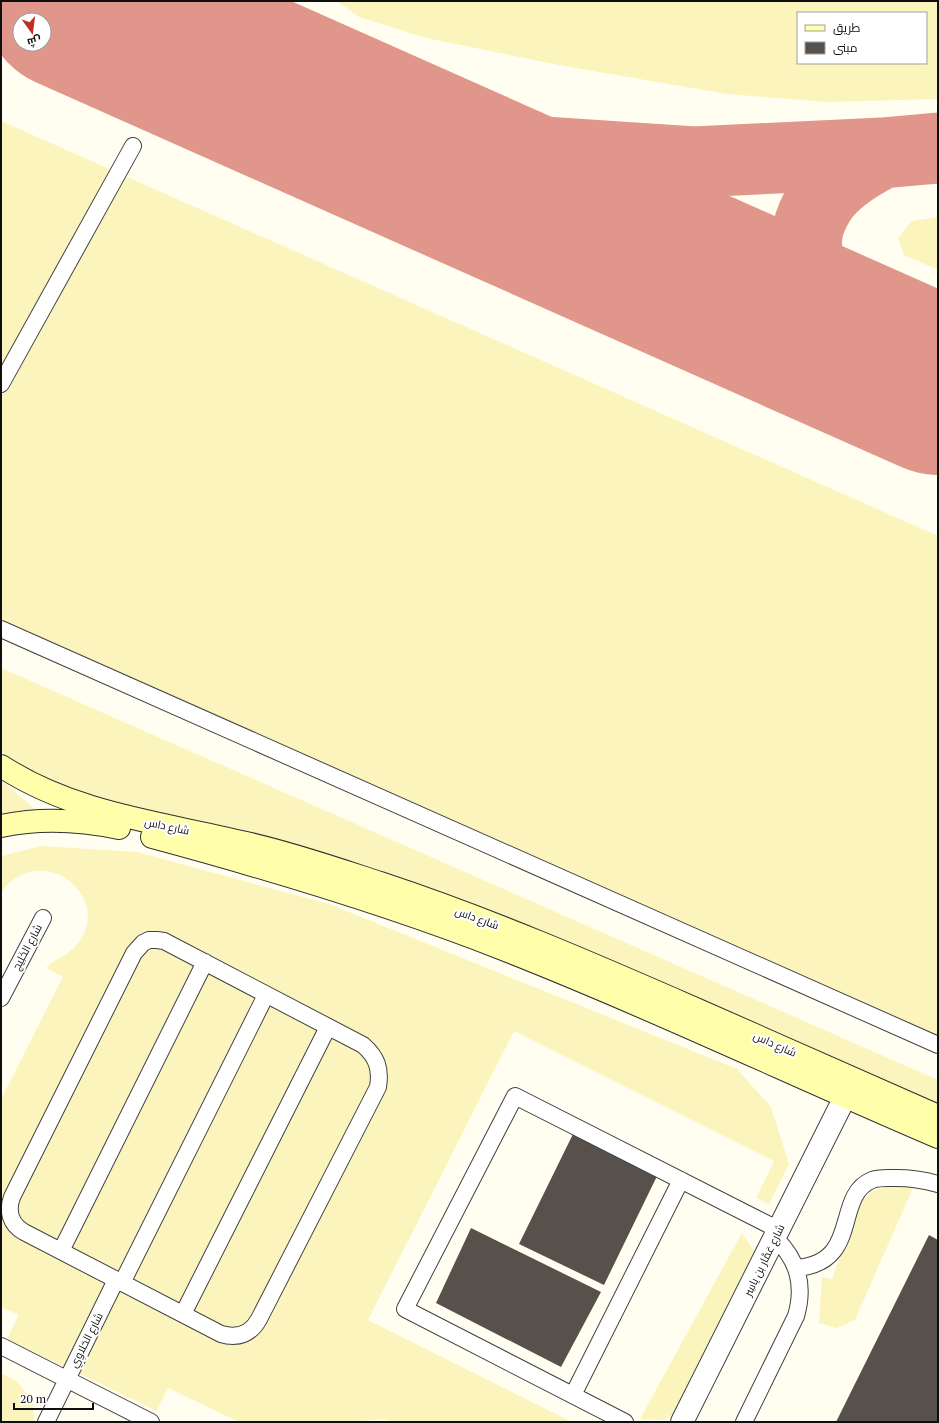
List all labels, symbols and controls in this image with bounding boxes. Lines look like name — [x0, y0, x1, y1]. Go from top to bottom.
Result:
north arrow — [12, 12, 52, 52]
legend — [797, 12, 927, 64]
text: طريق — [833, 20, 861, 35]
text: ش — [26, 33, 43, 50]
text: مبنى — [833, 40, 858, 55]
street label: شارع داس — [143, 814, 191, 839]
street label: شارع داس — [453, 904, 501, 933]
street label: شارع الخَلِيج — [9, 922, 46, 973]
street label: شارع داس — [751, 1028, 799, 1061]
street label: شارع عَمَّار بن ياسِر — [740, 1222, 788, 1300]
street label: شارع الحَلاوِي — [66, 1310, 108, 1371]
scale bar — [14, 1385, 93, 1411]
text: 20 m — [20, 1391, 47, 1406]

